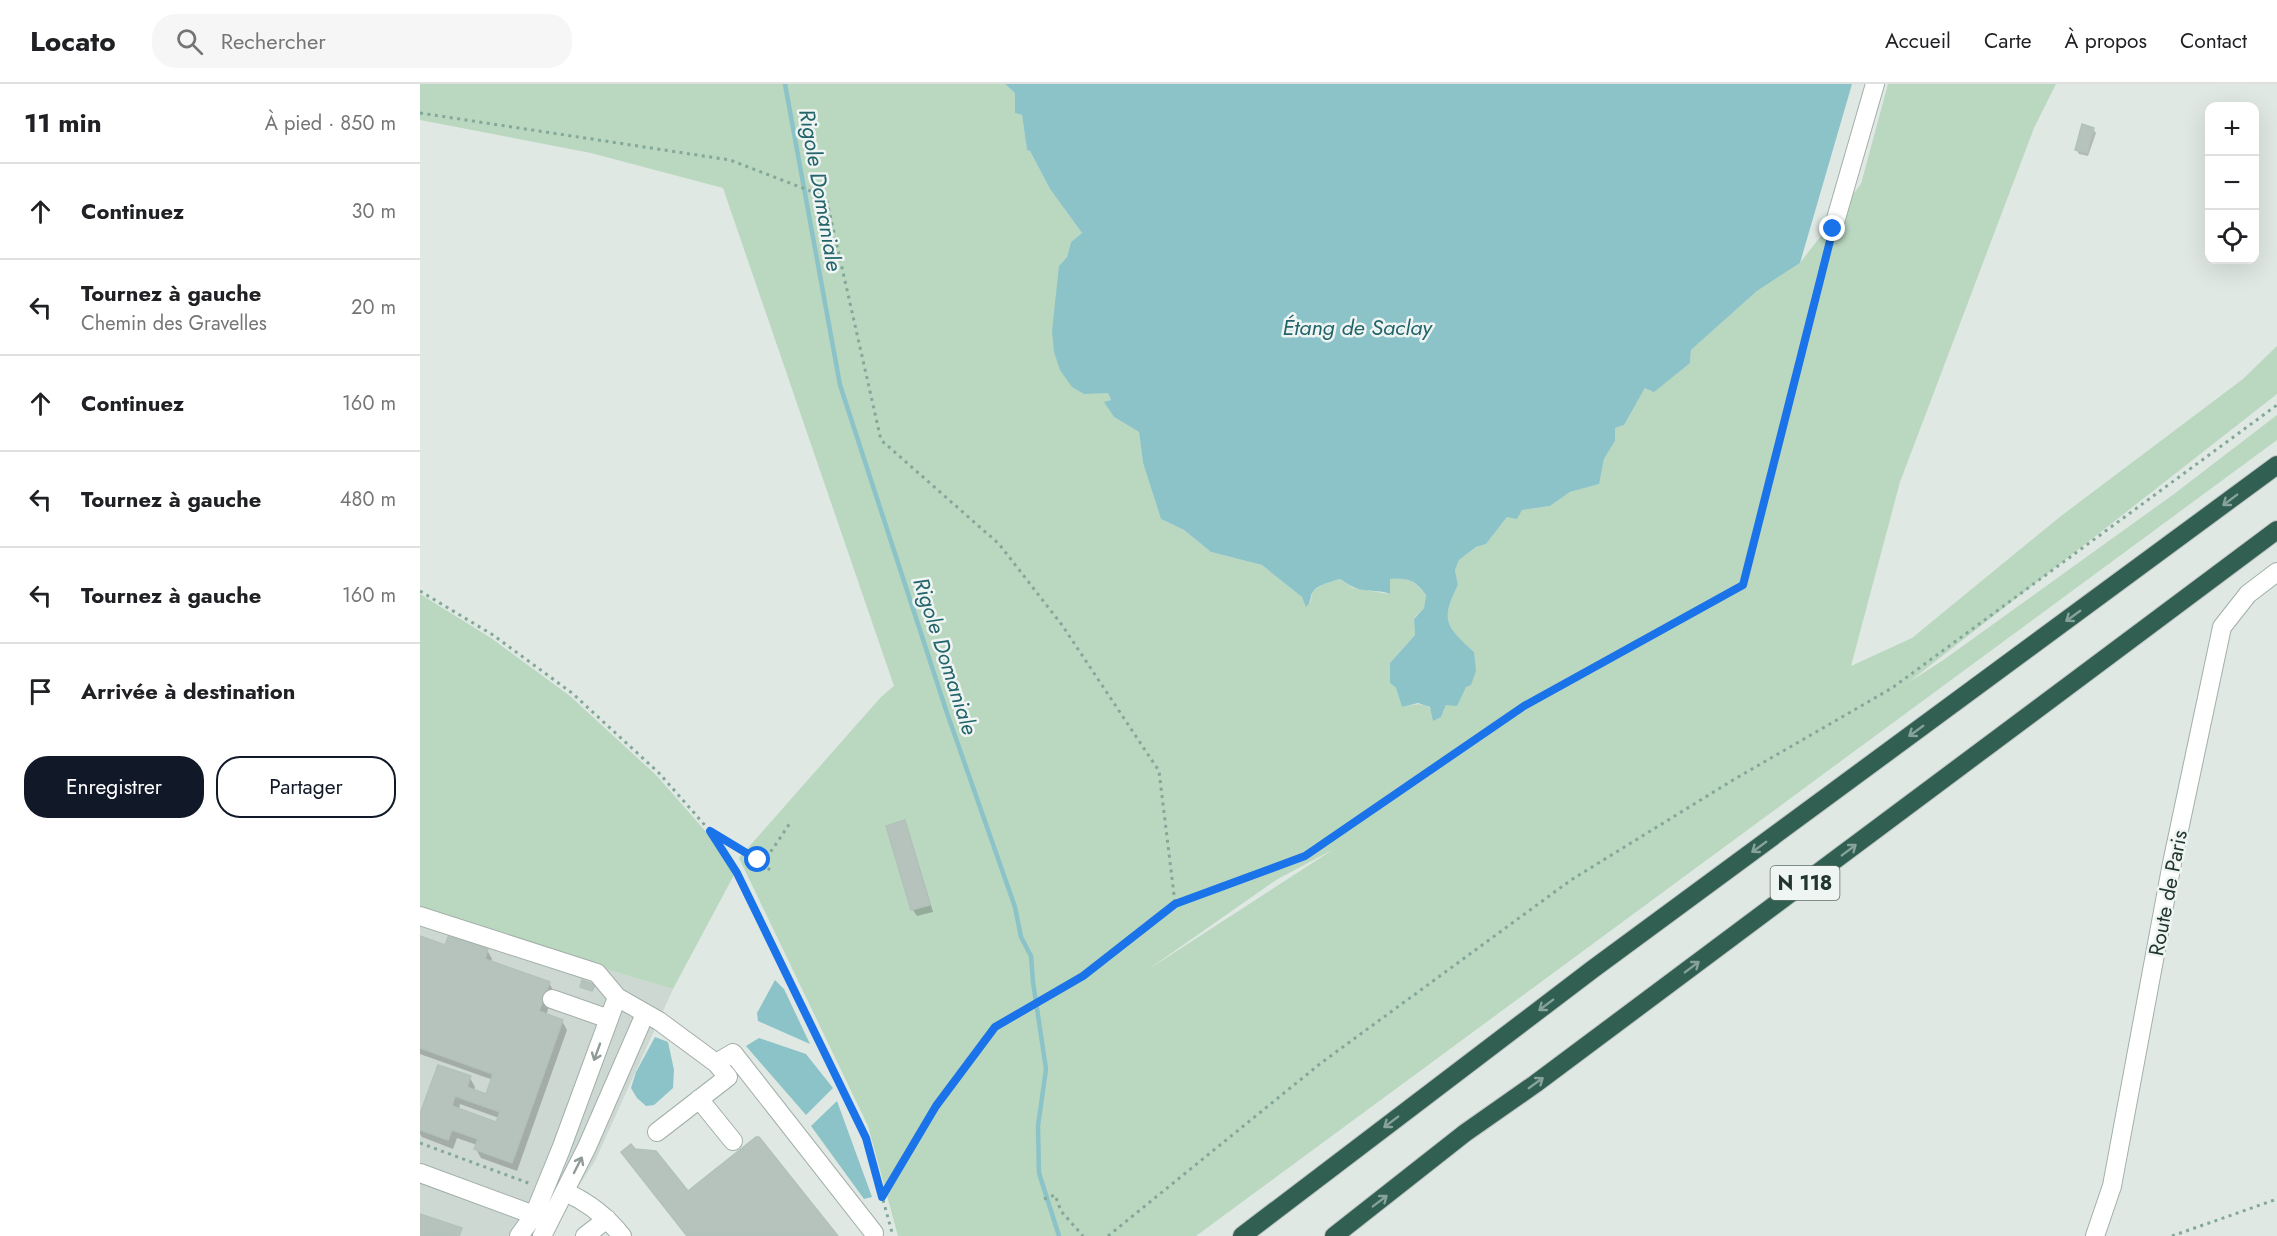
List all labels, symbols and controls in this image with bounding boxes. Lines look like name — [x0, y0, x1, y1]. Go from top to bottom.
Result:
search box — [152, 14, 572, 68]
text: Locato — [30, 21, 116, 62]
icon: search — [173, 25, 206, 58]
text: Rechercher — [221, 25, 326, 57]
text: Accueil — [1885, 26, 1951, 56]
text: Carte — [1984, 26, 2032, 56]
text: À propos — [2065, 26, 2147, 56]
text: Contact — [2180, 26, 2247, 56]
map controls — [2205, 102, 2259, 264]
button: + — [2205, 102, 2259, 156]
text: 11 min — [24, 104, 102, 142]
water label: Rigole Domaniale — [791, 107, 851, 273]
text: À pied · 850 m — [265, 109, 396, 138]
button: − — [2205, 156, 2259, 210]
icon: ahead — [24, 195, 57, 228]
text: Continuez — [81, 195, 184, 227]
text: 30 m — [351, 197, 396, 226]
button: locate — [2205, 210, 2259, 264]
route end — [1819, 215, 1845, 241]
text: Tournez à gauche — [81, 277, 261, 309]
icon: left — [24, 291, 57, 324]
text: 20 m — [351, 293, 396, 322]
text: Chemin des Gravelles — [81, 309, 267, 338]
water label: Étang de Saclay — [1282, 311, 1433, 343]
icon: ahead — [24, 387, 57, 420]
text: Continuez — [81, 387, 184, 419]
text: 160 m — [342, 389, 396, 418]
icon: left — [24, 483, 57, 516]
text: Tournez à gauche — [81, 483, 261, 515]
text: 480 m — [340, 485, 396, 514]
one-way arrow — [2222, 493, 2238, 506]
water label: Rigole Domaniale — [905, 573, 987, 739]
icon: left — [24, 579, 57, 612]
text: Tournez à gauche — [81, 579, 261, 611]
text: 160 m — [342, 581, 396, 610]
one-way arrow — [2066, 610, 2082, 622]
icon: arrive — [24, 675, 57, 708]
text: Arrivée à destination — [81, 675, 295, 707]
one-way arrow — [1909, 725, 1925, 738]
button: Enregistrer — [24, 756, 204, 818]
button: Partager — [216, 756, 396, 818]
street label: Route de Paris — [2141, 828, 2195, 958]
one-way arrow — [1752, 841, 1768, 853]
one-way arrow — [1840, 844, 1856, 857]
route start — [744, 846, 770, 872]
road number: N 118 — [1770, 866, 1840, 900]
one-way arrow — [1684, 960, 1700, 973]
one-way arrow — [1539, 998, 1555, 1011]
one-way arrow — [590, 1042, 601, 1061]
one-way arrow — [1527, 1077, 1543, 1089]
one-way arrow — [1383, 1116, 1399, 1128]
one-way arrow — [572, 1157, 584, 1174]
one-way arrow — [1372, 1195, 1388, 1207]

